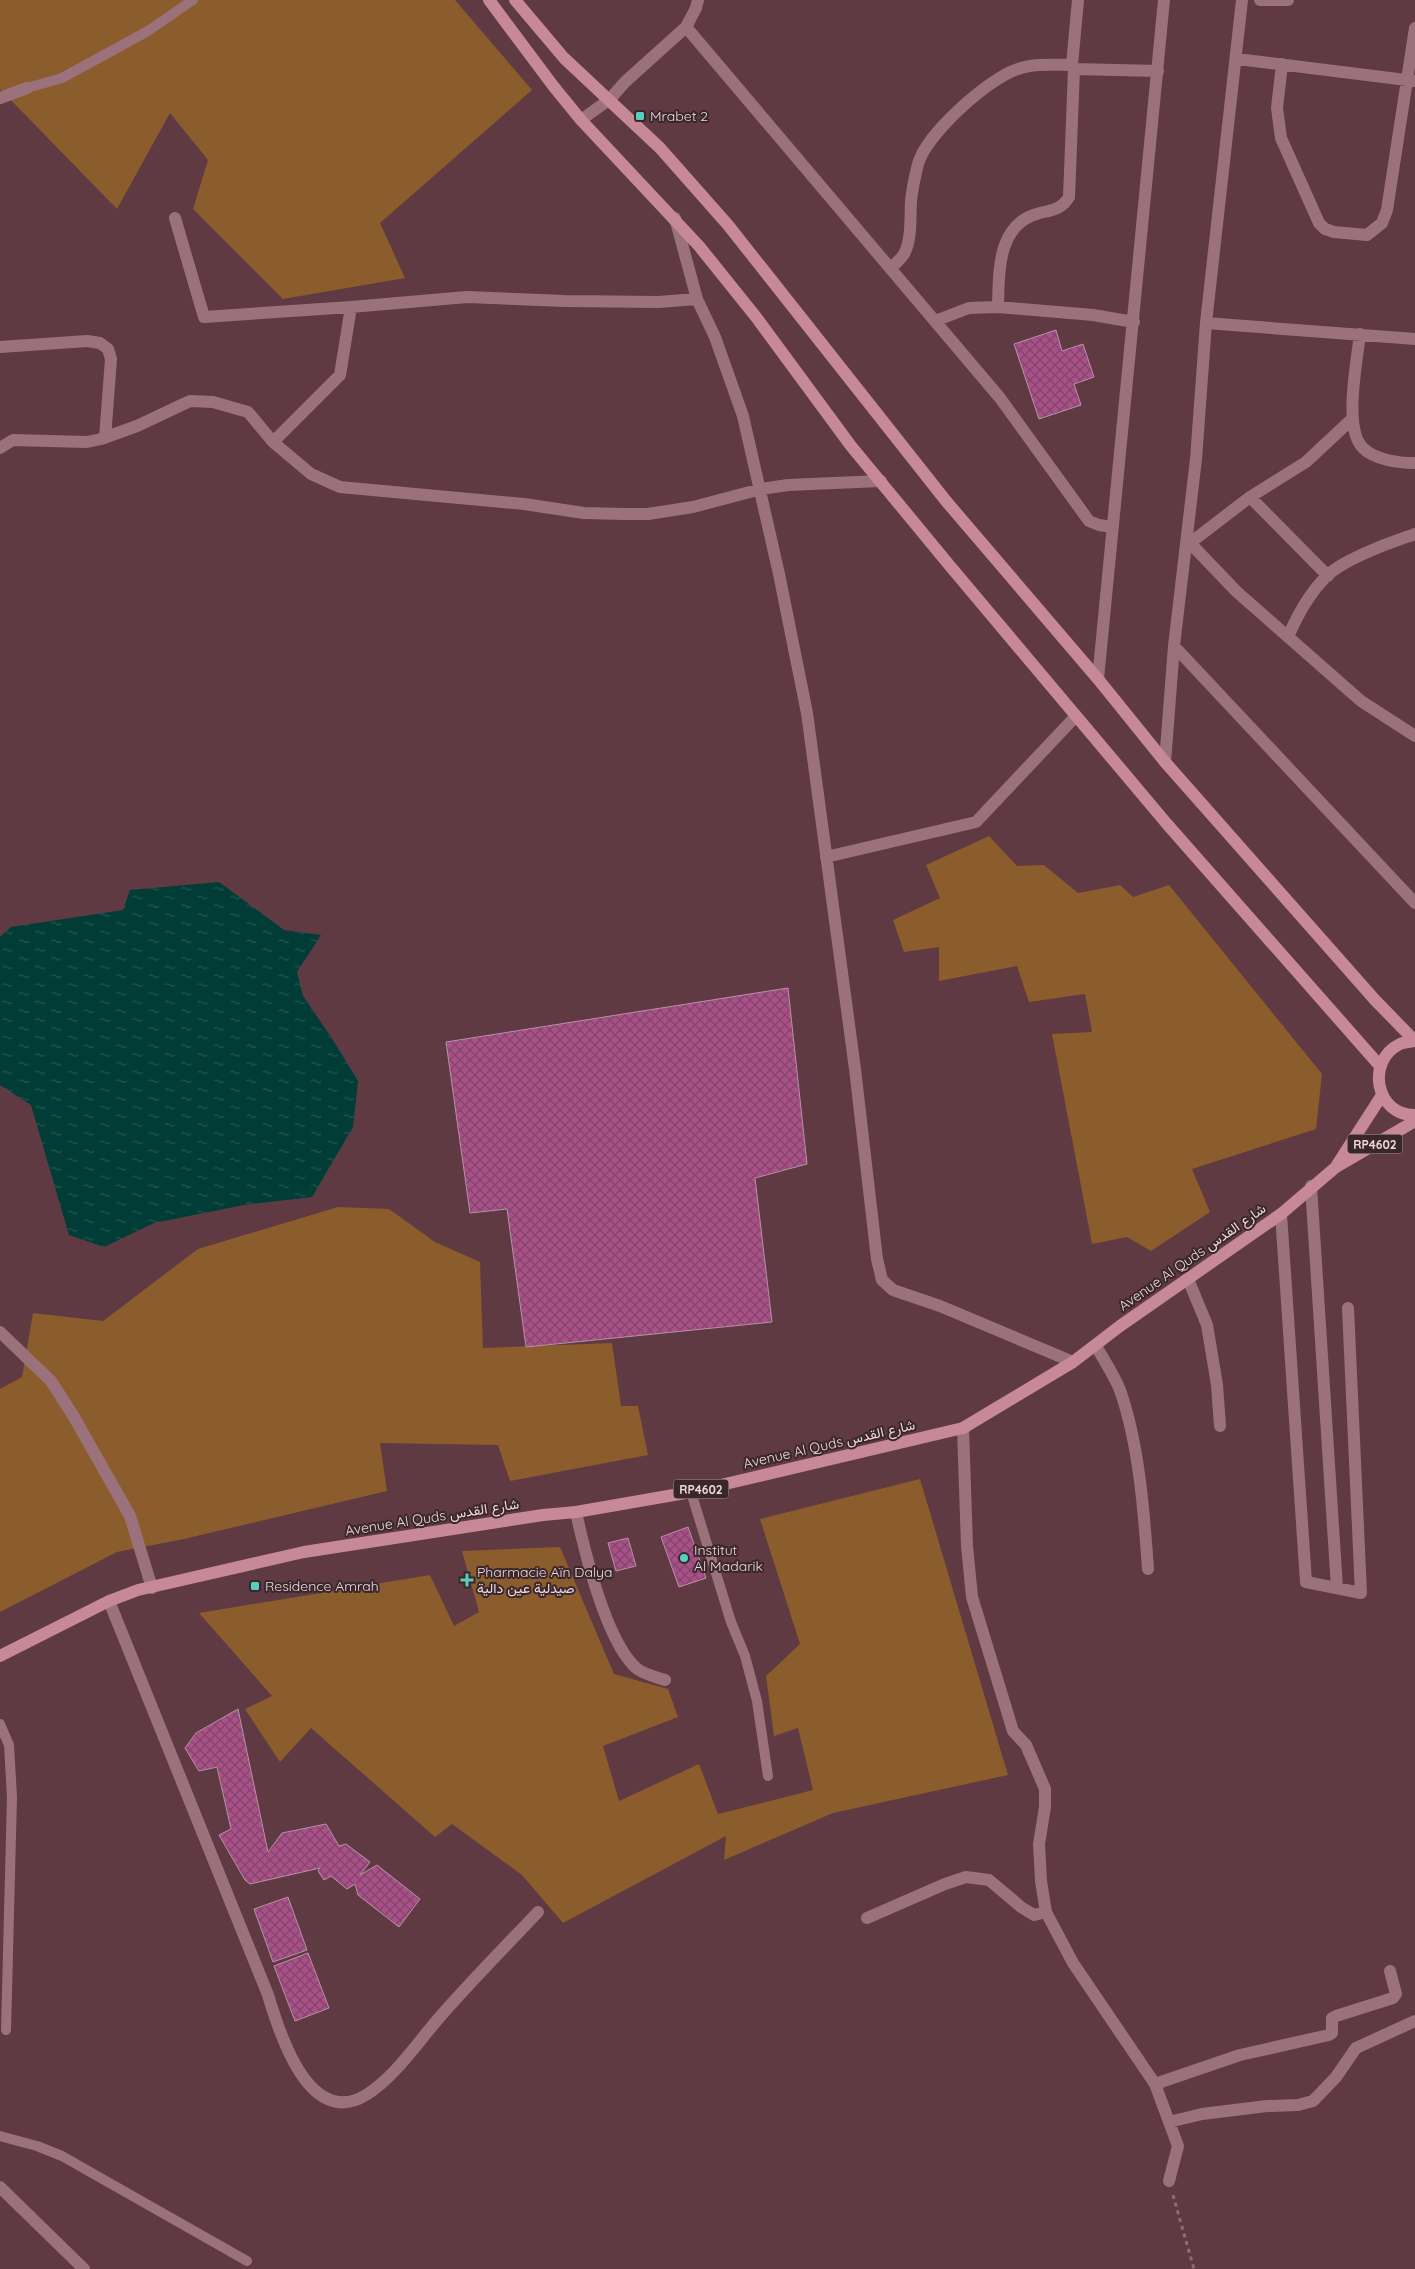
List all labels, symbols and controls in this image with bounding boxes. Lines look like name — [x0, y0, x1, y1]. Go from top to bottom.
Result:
place label: Mrabet 2 — [650, 107, 708, 125]
marker: Mrabet 2 — [634, 110, 646, 122]
road number: RP4602 — [1348, 1134, 1402, 1154]
street label: Avenue Al Quds شارع القدس — [1115, 1199, 1270, 1316]
street label: Avenue Al Quds شارع القدس — [741, 1415, 917, 1474]
road number: RP4602 — [674, 1480, 728, 1498]
street label: Avenue Al Quds شارع القدس — [344, 1494, 520, 1542]
place label: Institut Al Madarik — [694, 1541, 763, 1575]
marker: Institut Al Madarik — [678, 1552, 690, 1564]
place label: Pharmacie Aïn Dalya صيدلية عين دالية — [477, 1563, 612, 1597]
marker: Pharmacie Aïn Dalya صيدلية عين دالية — [461, 1574, 473, 1586]
place label: Residence Amrah — [265, 1577, 379, 1595]
marker: Residence Amrah — [249, 1580, 261, 1592]

